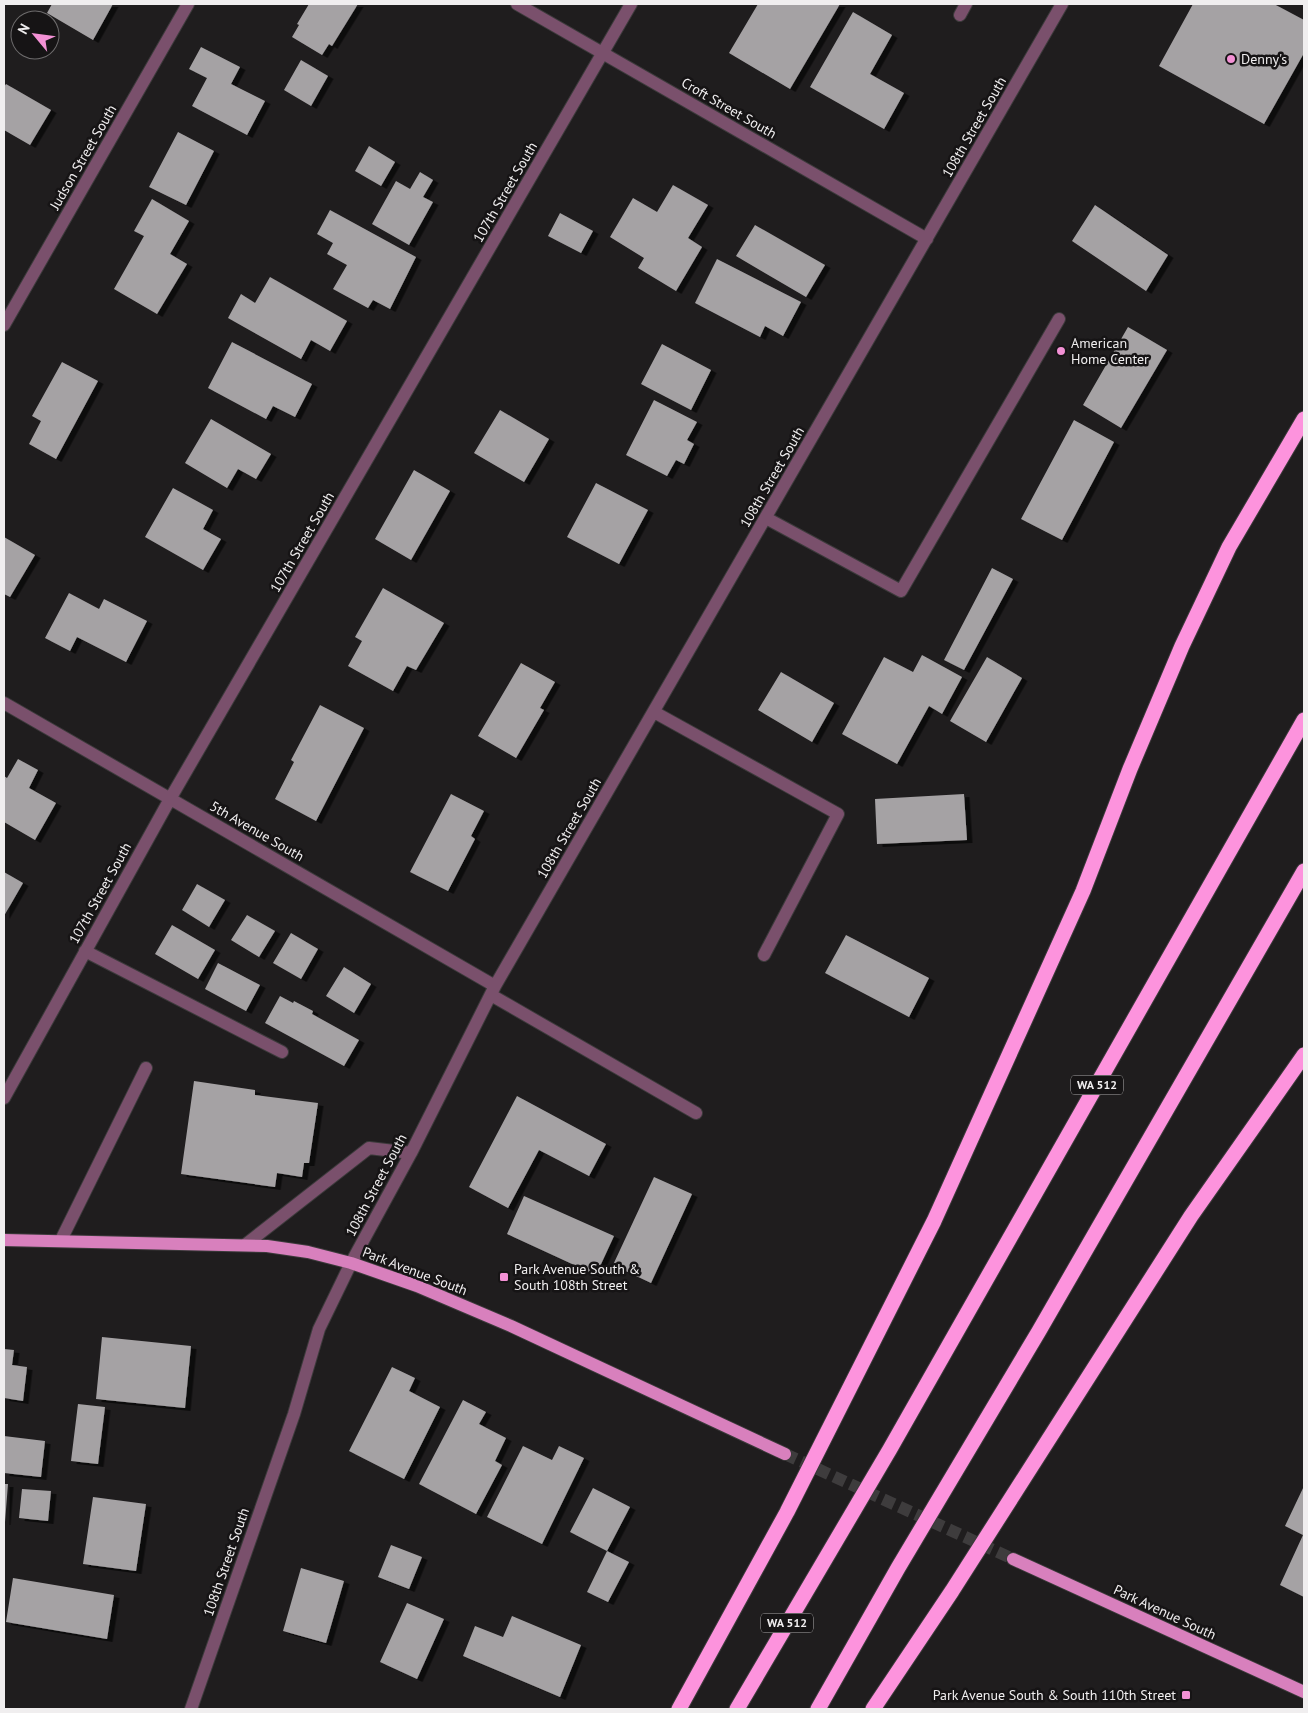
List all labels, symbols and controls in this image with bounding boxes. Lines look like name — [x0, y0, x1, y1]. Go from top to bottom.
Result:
north arrow — [10, 10, 60, 60]
text: N — [14, 20, 34, 37]
place label: Denny's — [1241, 50, 1287, 68]
marker: Denny's — [1225, 53, 1237, 65]
street label: Croft Street South — [678, 73, 780, 143]
street label: 108th Street South — [938, 73, 1010, 181]
street label: Judson Street South — [45, 101, 120, 214]
street label: 107th Street South — [469, 139, 541, 245]
place label: American Home Center — [1071, 334, 1149, 368]
marker: American Home Center — [1055, 345, 1067, 357]
street label: 108th Street South — [736, 423, 808, 531]
street label: 107th Street South — [266, 489, 338, 595]
street label: 108th Street South — [533, 774, 605, 882]
street label: 5th Avenue South — [207, 797, 307, 865]
street label: 107th Street South — [65, 839, 135, 947]
road number: WA 512 — [1071, 1076, 1123, 1094]
street label: 108th Street South — [341, 1131, 411, 1239]
street label: Park Avenue South — [360, 1243, 470, 1299]
place label: Park Avenue South & South 108th Street — [514, 1260, 640, 1294]
marker: Park Avenue South & South 108th Street — [498, 1271, 510, 1283]
street label: 108th Street South — [199, 1505, 253, 1619]
street label: Park Avenue South — [1111, 1580, 1219, 1644]
road number: WA 512 — [761, 1614, 813, 1632]
place label: Park Avenue South & South 110th Street — [933, 1686, 1176, 1704]
marker: Park Avenue South & South 110th Street — [1180, 1689, 1192, 1701]

